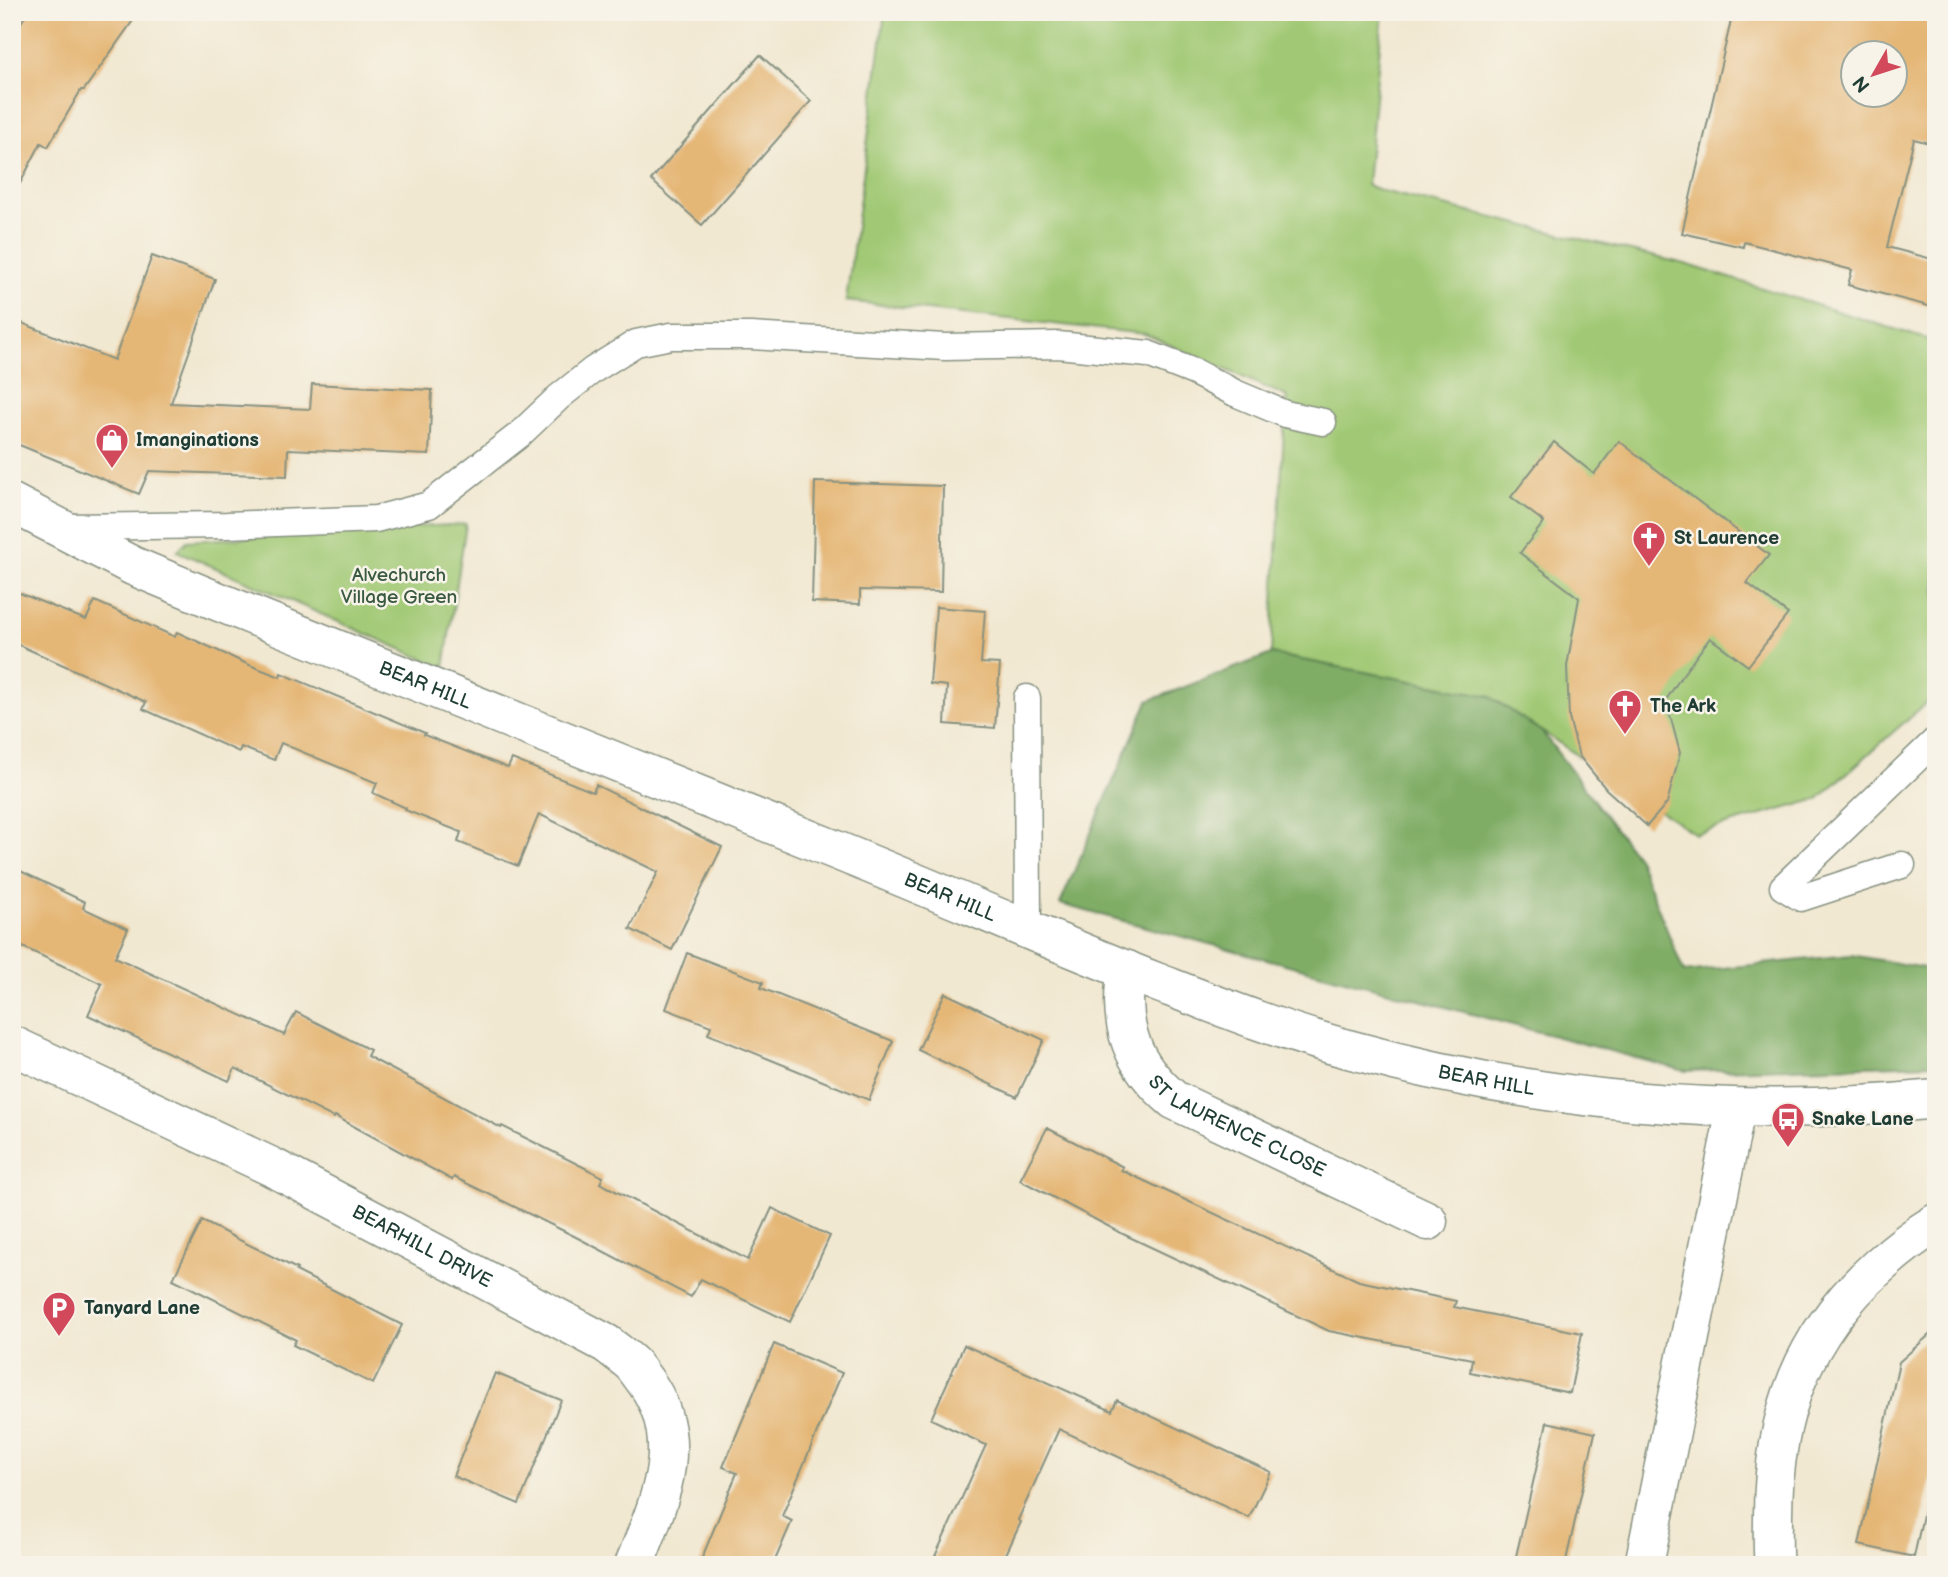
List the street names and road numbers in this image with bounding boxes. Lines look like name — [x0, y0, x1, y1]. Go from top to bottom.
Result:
street label: BEAR HILL — [376, 656, 475, 714]
street label: BEAR HILL — [901, 868, 999, 927]
street label: BEAR HILL — [1436, 1060, 1536, 1100]
street label: ST LAURENCE CLOSE — [1143, 1071, 1330, 1182]
street label: BEARHILL DRIVE — [348, 1200, 496, 1293]

